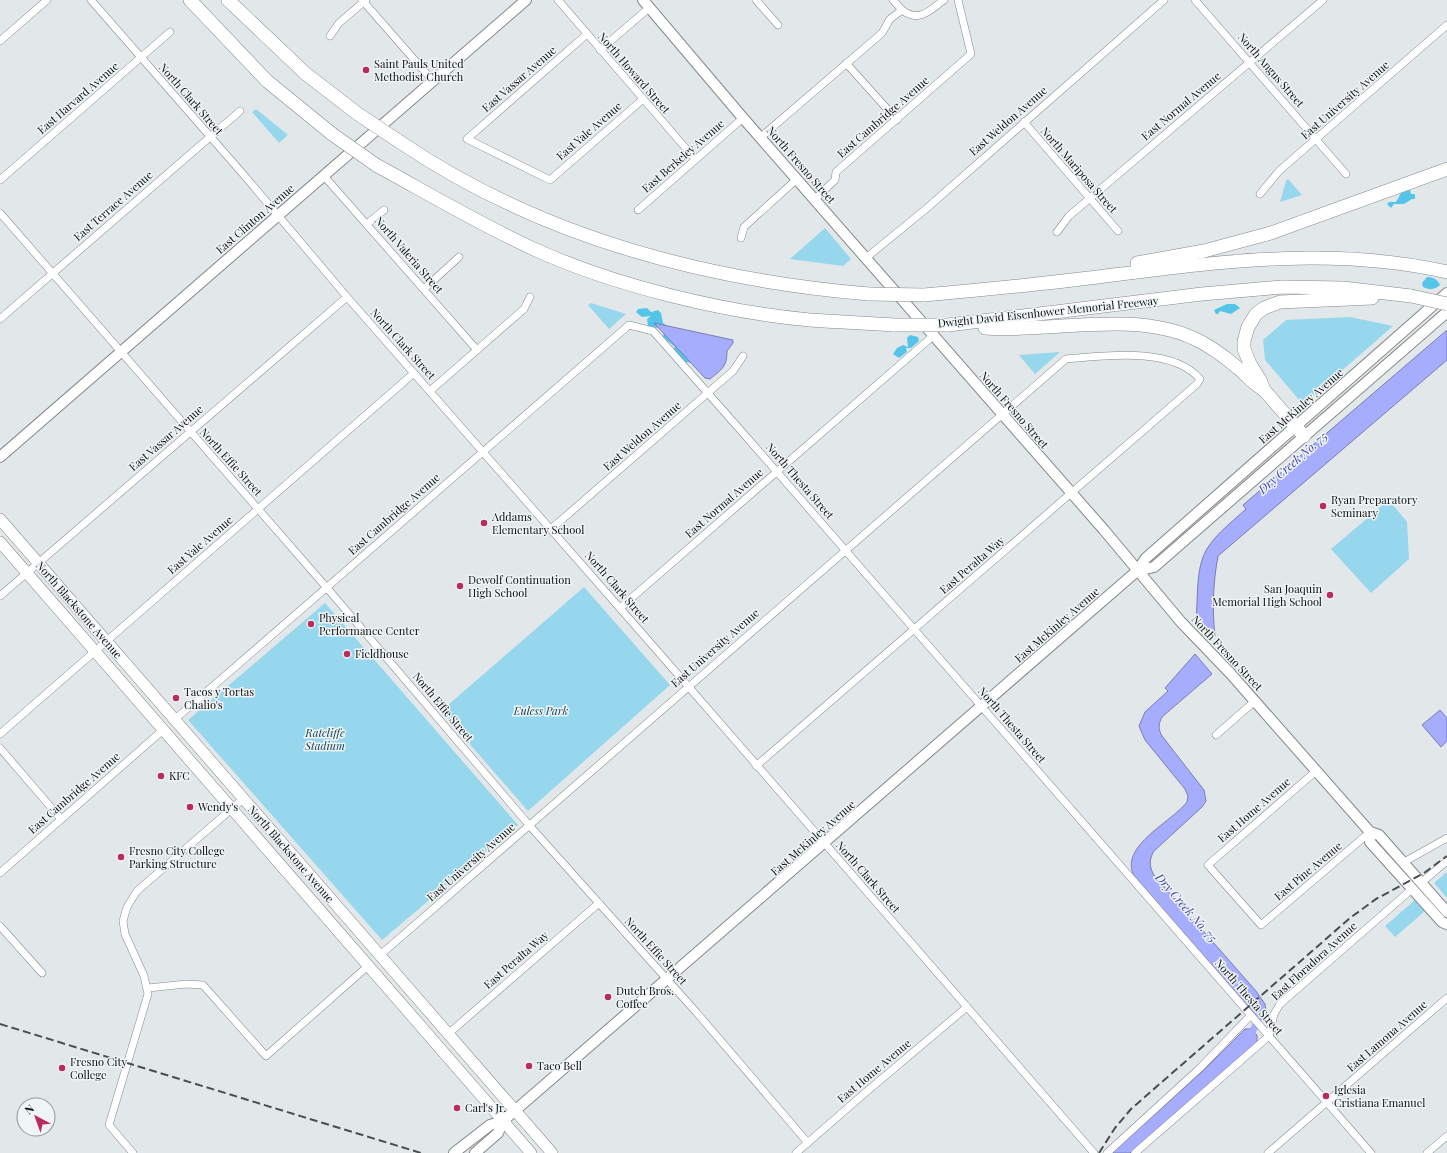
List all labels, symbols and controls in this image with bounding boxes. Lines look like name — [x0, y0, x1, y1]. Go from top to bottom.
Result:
street label: North Howard Street — [595, 29, 674, 116]
street label: North Angus Street — [1235, 29, 1308, 110]
street label: East Vassar Avenue — [478, 42, 559, 115]
place label: Saint Pauls United Methodist Church — [374, 56, 464, 84]
street label: East University Avenue — [1297, 57, 1392, 142]
street label: East Harvard Avenue — [34, 58, 122, 137]
street label: North Clark Street — [156, 60, 227, 138]
marker: Saint Pauls United Methodist Church — [361, 65, 371, 75]
street label: East Normal Avenue — [1138, 68, 1224, 143]
street label: East Cambridge Avenue — [834, 72, 932, 161]
street label: East Weldon Avenue — [966, 82, 1050, 159]
street label: East Yale Avenue — [553, 98, 625, 163]
street label: East Berkeley Avenue — [638, 115, 727, 196]
street label: North Fresno Street — [764, 123, 839, 207]
street label: North Mariposa Street — [1038, 123, 1121, 216]
street label: East Terrace Avenue — [70, 167, 156, 244]
street label: East Clinton Avenue — [212, 180, 297, 257]
street label: North Valeria Street — [372, 213, 447, 296]
street label: Dwight David Eisenhower Memorial Freeway — [937, 292, 1159, 331]
street label: North Clark Street — [367, 305, 439, 382]
street label: East McKinley Avenue — [1255, 364, 1347, 447]
street label: North Fresno Street — [977, 368, 1052, 452]
street label: East Weldon Avenue — [600, 397, 684, 474]
street label: East Vassar Avenue — [125, 401, 206, 474]
street label: North Effie Street — [197, 425, 266, 499]
water label: Dry Creek No. 75 — [1254, 427, 1331, 497]
street label: North Thesta Street — [763, 439, 838, 522]
street label: East Normal Avenue — [681, 464, 766, 541]
street label: East Cambridge Avenue — [345, 469, 443, 558]
place label: Ryan Preparatory Seminary — [1331, 492, 1418, 520]
marker: Ryan Preparatory Seminary — [1318, 501, 1328, 511]
place label: Addams Elementary School — [491, 509, 584, 537]
street label: East Yale Avenue — [164, 512, 236, 577]
marker: Addams Elementary School — [479, 518, 489, 528]
street label: East Peralta Way — [936, 532, 1007, 597]
street label: North Clark Street — [582, 548, 653, 626]
street label: North Blackstone Avenue — [33, 558, 126, 662]
place label: Dewolf Continuation High School — [468, 572, 571, 600]
marker: Dewolf Continuation High School — [455, 581, 465, 591]
place label: San Joaquin Memorial High School — [1212, 581, 1322, 609]
street label: East McKinley Avenue — [1011, 583, 1103, 666]
marker: San Joaquin Memorial High School — [1325, 590, 1335, 600]
street label: East University Avenue — [667, 605, 762, 690]
place label: Physical Performance Center — [319, 610, 420, 638]
street label: North Fresno Street — [1188, 612, 1266, 694]
marker: Physical Performance Center — [306, 619, 316, 629]
place label: Fieldhouse — [355, 646, 409, 661]
marker: Fieldhouse — [342, 649, 352, 659]
street label: North Effie Street — [410, 669, 477, 745]
street label: North Thesta Street — [975, 683, 1050, 766]
place label: Tacos y Tortas Chalio's — [184, 684, 254, 712]
marker: Tacos y Tortas Chalio's — [171, 693, 181, 703]
park label: Euless Park — [513, 703, 569, 718]
park label: Ratcliffe Stadium — [304, 725, 345, 753]
street label: East Cambridge Avenue — [25, 748, 123, 837]
place label: KFC — [169, 768, 190, 783]
marker: KFC — [156, 771, 166, 781]
street label: East Home Avenue — [1214, 774, 1294, 845]
street label: East McKinley Avenue — [767, 796, 859, 879]
place label: Wendy's — [197, 799, 238, 814]
marker: Wendy's — [185, 802, 195, 812]
street label: North Blackstone Avenue — [245, 802, 338, 906]
street label: East University Avenue — [423, 819, 518, 904]
street label: North Clark Street — [833, 838, 904, 916]
street label: East Pine Avenue — [1271, 838, 1345, 903]
place label: Fresno City College Parking Structure — [129, 843, 225, 871]
marker: Fresno City College Parking Structure — [116, 852, 126, 862]
water label: Dry Creek No. 75 — [1152, 869, 1222, 946]
street label: North Effie Street — [622, 914, 691, 988]
street label: East Floradora Avenue — [1268, 918, 1360, 1003]
street label: East Peralta Way — [480, 927, 551, 992]
street label: North Thesta Street — [1212, 955, 1287, 1038]
place label: Dutch Bros. Coffee — [616, 983, 674, 1011]
marker: Dutch Bros. Coffee — [603, 992, 613, 1002]
street label: East Lamona Avenue — [1343, 996, 1430, 1075]
street label: East Home Avenue — [834, 1035, 914, 1106]
place label: Fresno City College — [70, 1054, 127, 1082]
place label: Taco Bell — [537, 1058, 582, 1073]
marker: Taco Bell — [524, 1061, 534, 1071]
marker: Fresno City College — [57, 1063, 67, 1073]
place label: Iglesia Cristiana Emanuel — [1334, 1082, 1425, 1110]
marker: Iglesia Cristiana Emanuel — [1321, 1091, 1331, 1101]
north arrow — [16, 1097, 56, 1137]
place label: Carl's Jr. — [465, 1100, 507, 1115]
text: N — [21, 1101, 37, 1117]
marker: Carl's Jr. — [452, 1103, 462, 1113]

